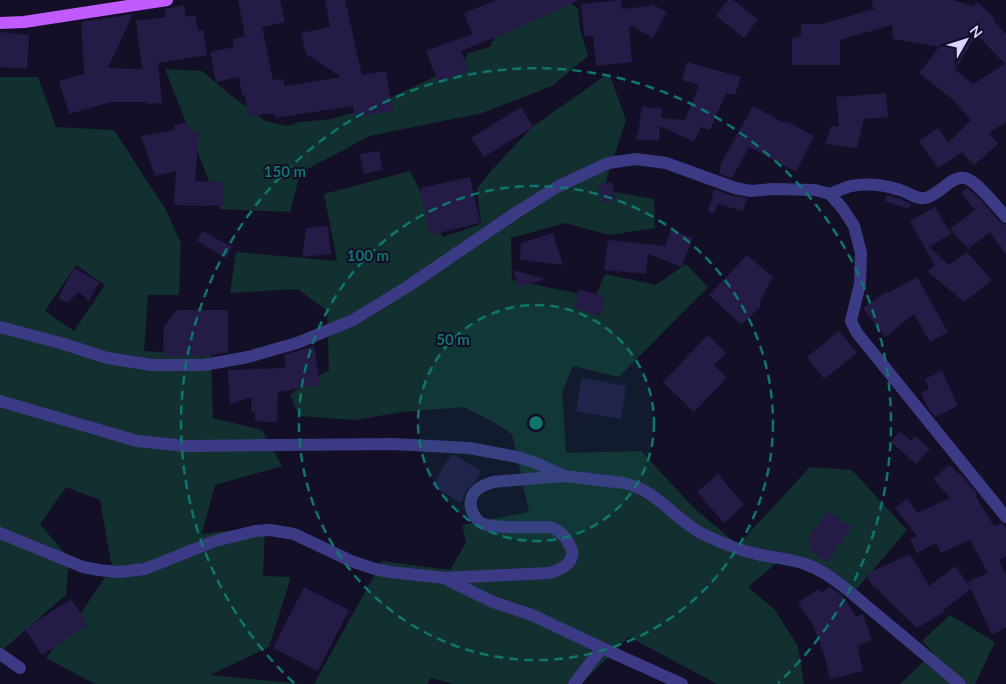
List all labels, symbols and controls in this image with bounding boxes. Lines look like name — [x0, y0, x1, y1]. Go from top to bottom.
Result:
north arrow — [941, 15, 991, 65]
text: N — [966, 22, 986, 41]
text: 150 m — [264, 162, 306, 180]
text: 100 m — [347, 246, 389, 264]
text: 50 m — [436, 330, 470, 348]
centre of rings — [527, 414, 545, 432]

